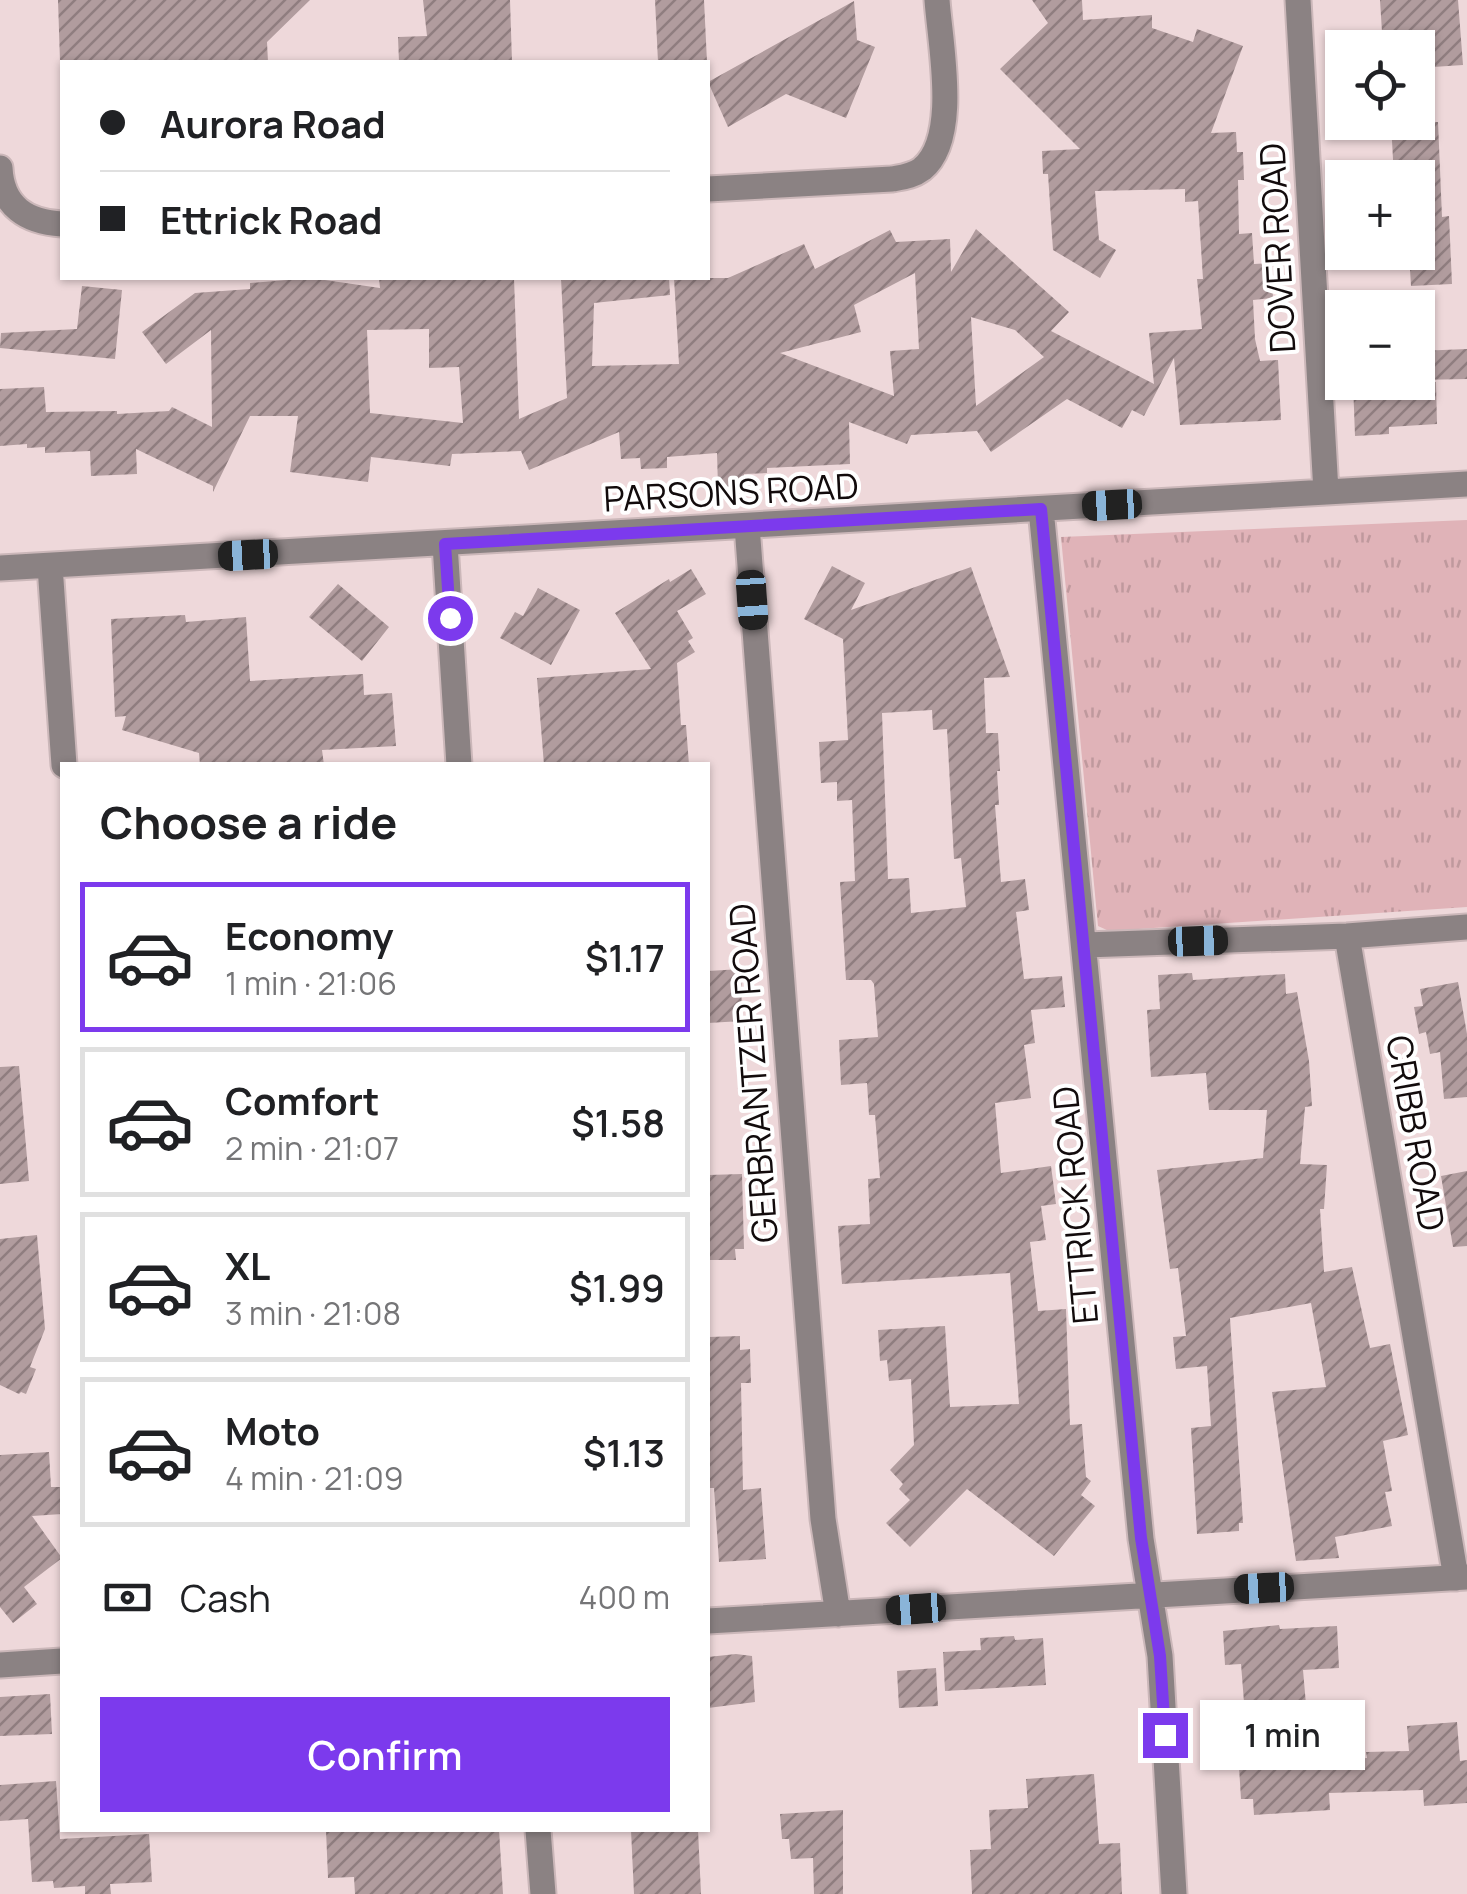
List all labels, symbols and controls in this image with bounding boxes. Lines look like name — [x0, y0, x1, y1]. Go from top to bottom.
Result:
map controls — [1325, 30, 1435, 400]
button: locate — [1325, 30, 1435, 140]
text: Aurora Road — [160, 97, 386, 149]
street label: DOVER ROAD — [1248, 142, 1306, 354]
button: + — [1325, 160, 1435, 270]
text: Ettrick Road — [160, 193, 383, 245]
button: − — [1325, 290, 1435, 400]
street label: PARSONS ROAD — [602, 461, 860, 523]
car — [1081, 488, 1143, 522]
car — [217, 538, 279, 572]
car — [735, 569, 769, 631]
route start — [428, 596, 473, 641]
text: Choose a ride — [100, 791, 397, 853]
street label: GERBRANTZER ROAD — [717, 902, 789, 1244]
text: Economy — [225, 909, 394, 961]
icon: car — [105, 912, 195, 1002]
car — [1167, 925, 1229, 957]
text: $1.17 — [585, 931, 665, 983]
text: 1 min · 21:06 — [225, 961, 397, 1005]
street label: CRIBB ROAD — [1375, 1032, 1457, 1234]
text: Comfort — [225, 1074, 379, 1126]
icon: car — [105, 1077, 195, 1167]
street label: ETTRICK ROAD — [1041, 1084, 1109, 1326]
text: $1.58 — [571, 1096, 665, 1148]
text: 2 min · 21:07 — [225, 1126, 399, 1170]
text: XL — [225, 1239, 270, 1291]
icon: car — [105, 1242, 195, 1332]
text: $1.99 — [569, 1261, 665, 1313]
text: 3 min · 21:08 — [225, 1291, 401, 1335]
text: Moto — [225, 1404, 320, 1456]
icon: car — [105, 1407, 195, 1497]
text: $1.13 — [583, 1426, 665, 1478]
text: 4 min · 21:09 — [225, 1456, 404, 1500]
icon: cash — [100, 1570, 155, 1625]
text: Cash — [180, 1571, 271, 1623]
car — [1233, 1571, 1295, 1605]
text: 400 m — [579, 1575, 670, 1619]
car — [885, 1592, 947, 1626]
button: Confirm — [100, 1697, 670, 1812]
callout: 1 min — [1200, 1700, 1365, 1770]
route end — [1143, 1713, 1188, 1758]
text: 1 min — [1244, 1713, 1321, 1757]

